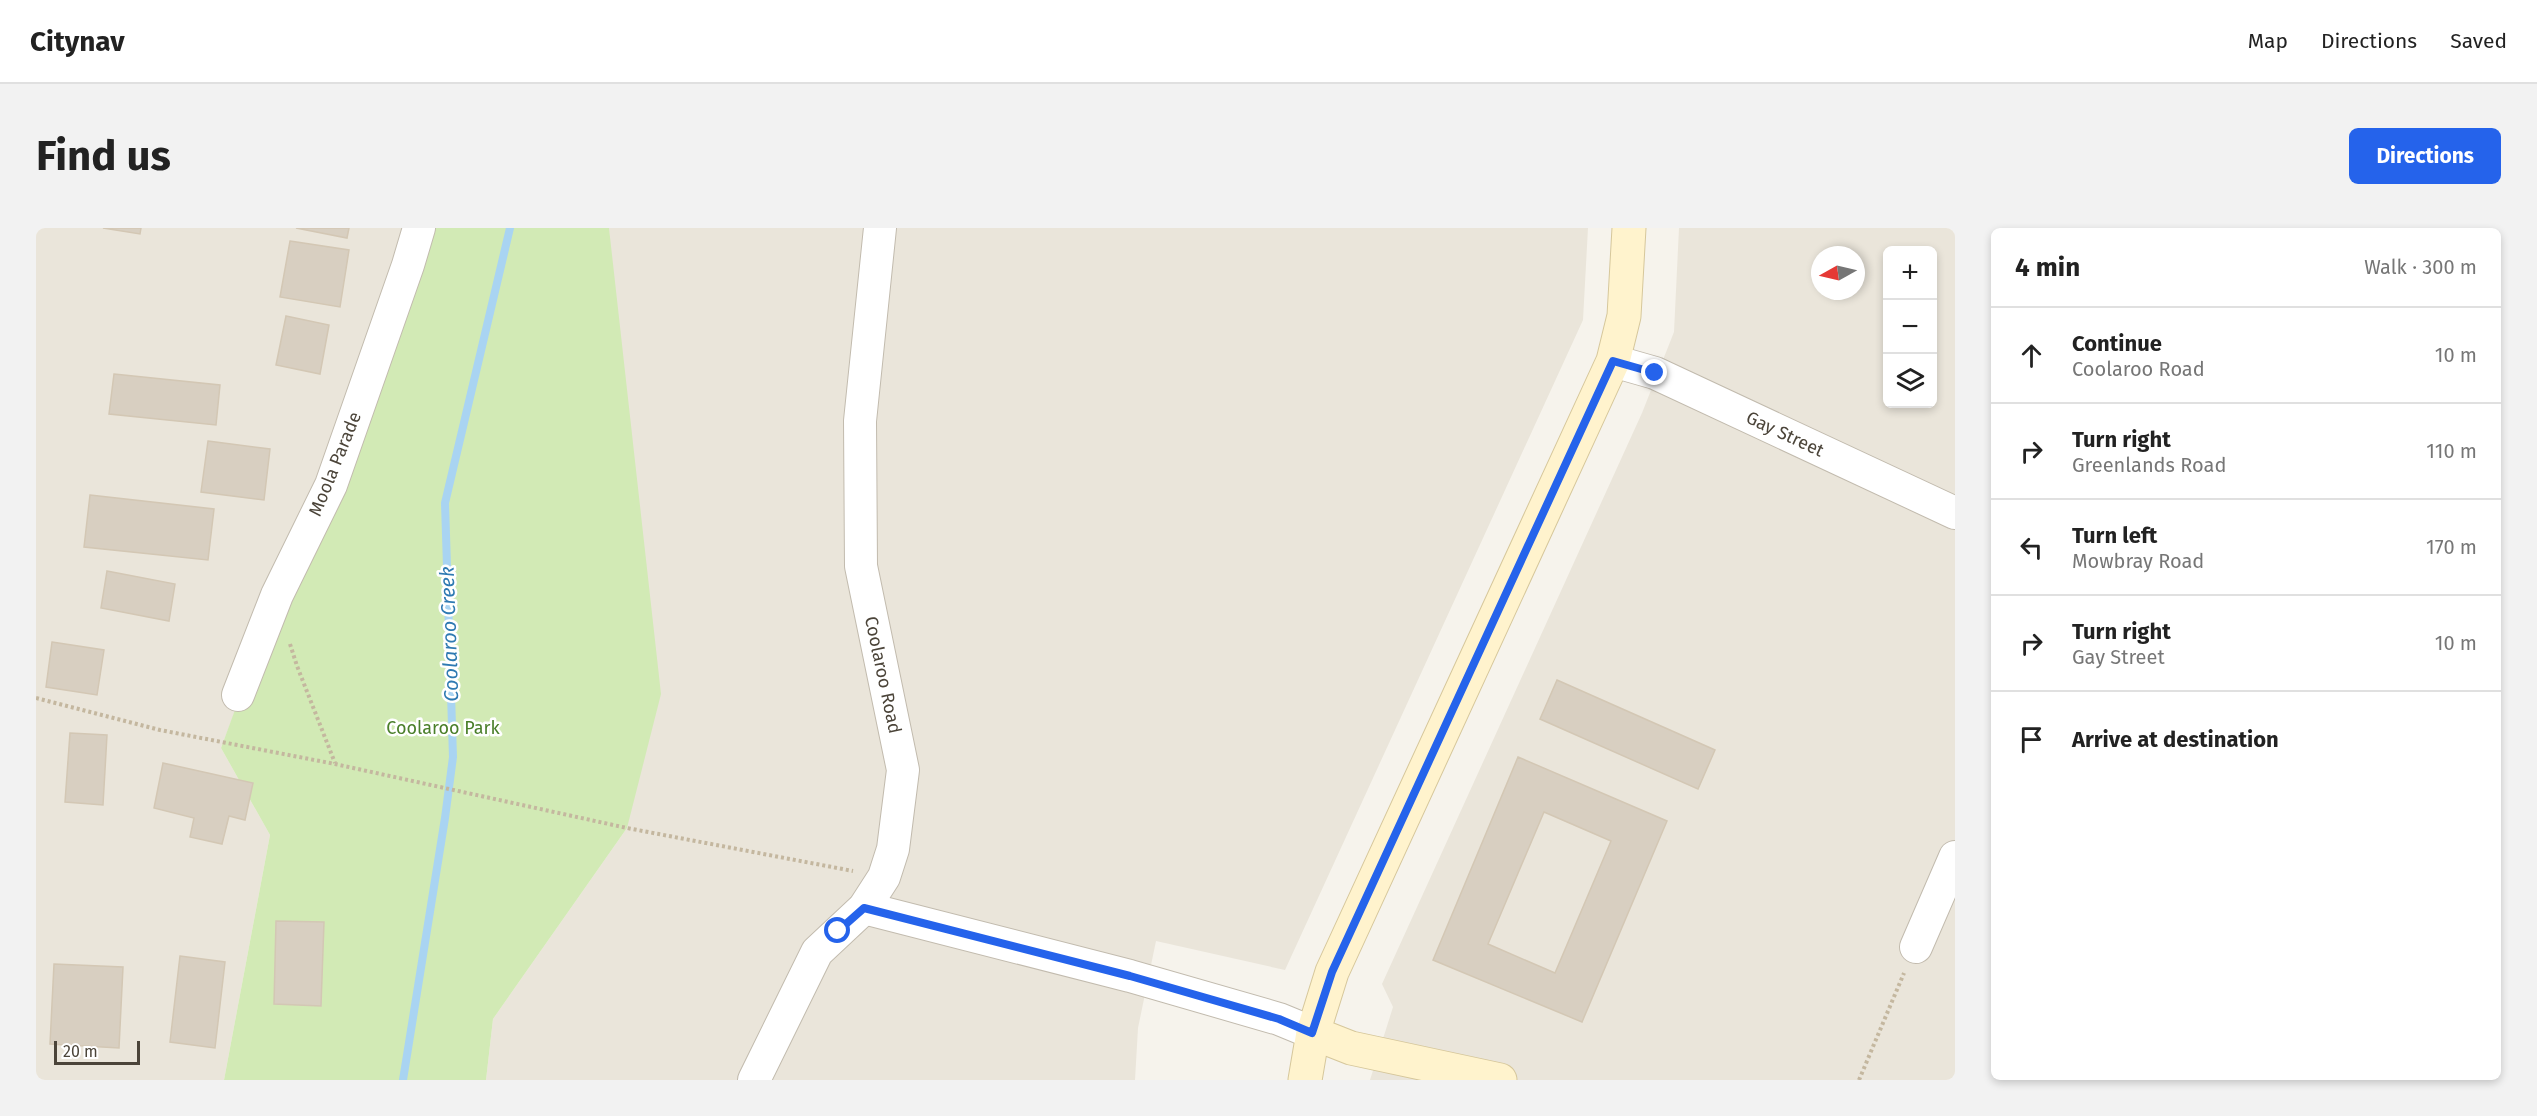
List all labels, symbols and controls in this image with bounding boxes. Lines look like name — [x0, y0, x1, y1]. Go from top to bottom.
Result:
text: Citynav — [30, 25, 125, 58]
text: Map — [2248, 28, 2288, 54]
text: Directions — [2321, 28, 2417, 54]
text: Saved — [2450, 28, 2507, 54]
button: Directions — [2349, 128, 2501, 184]
text: Find us — [36, 131, 171, 181]
north arrow — [1811, 246, 1865, 300]
map controls — [1883, 246, 1937, 408]
button: + — [1883, 246, 1937, 300]
text: 4 min — [2015, 252, 2080, 283]
text: Walk · 300 m — [2364, 255, 2477, 279]
button: − — [1883, 300, 1937, 354]
text: Continue — [2072, 330, 2162, 357]
icon: ahead — [2015, 339, 2048, 372]
text: 10 m — [2435, 343, 2477, 367]
button: layers — [1883, 354, 1937, 408]
text: Coolaroo Road — [2072, 357, 2205, 381]
route end — [1641, 359, 1667, 385]
street label: Gay Street — [1743, 406, 1828, 462]
street label: Moola Parade — [304, 409, 366, 519]
text: Turn right — [2072, 426, 2171, 453]
icon: right — [2015, 435, 2048, 468]
text: 110 m — [2426, 439, 2477, 463]
text: Greenlands Road — [2072, 453, 2226, 477]
text: Turn left — [2072, 522, 2157, 549]
icon: left — [2015, 531, 2048, 564]
text: 170 m — [2426, 535, 2477, 559]
text: Mowbray Road — [2072, 549, 2204, 573]
water label: Coolaroo Creek — [435, 566, 463, 702]
street label: Coolaroo Road — [860, 614, 906, 736]
text: Turn right — [2072, 618, 2171, 645]
icon: right — [2015, 627, 2048, 660]
text: 10 m — [2435, 631, 2477, 655]
text: Gay Street — [2072, 645, 2165, 669]
park label: Coolaroo Park — [386, 717, 500, 739]
icon: arrive — [2015, 723, 2048, 756]
text: Arrive at destination — [2072, 726, 2279, 753]
route start — [824, 917, 850, 943]
scale bar — [54, 1038, 140, 1066]
text: 20 m — [63, 1042, 98, 1061]

